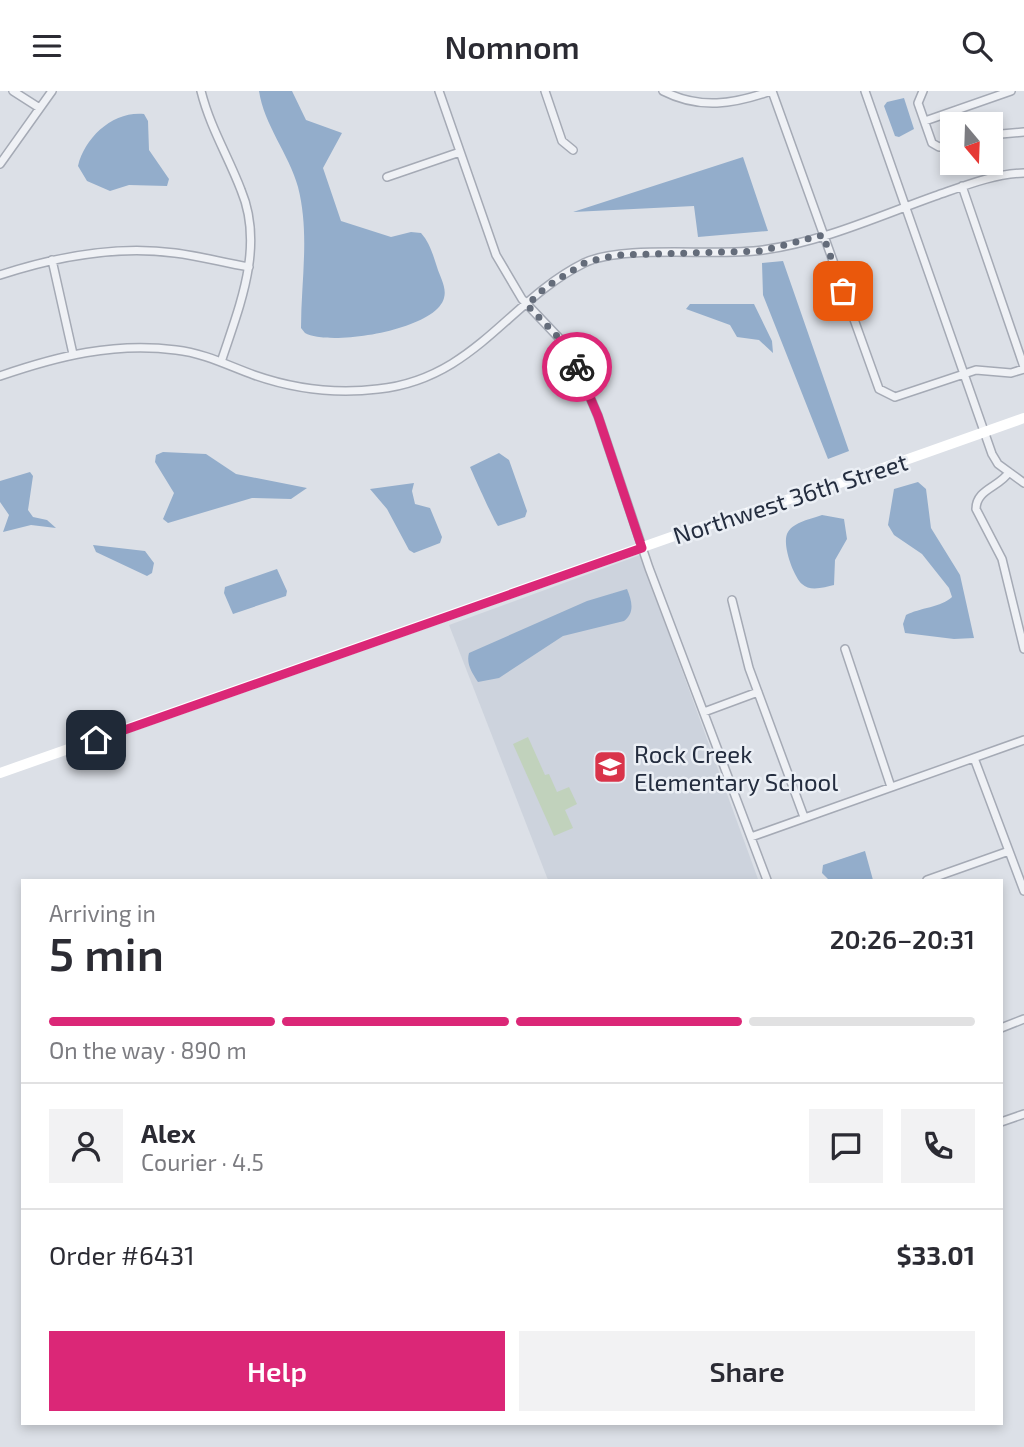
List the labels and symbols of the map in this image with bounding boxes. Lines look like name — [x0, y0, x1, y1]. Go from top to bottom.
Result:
north arrow — [940, 112, 1003, 175]
pin — [813, 261, 873, 321]
courier — [542, 332, 612, 402]
street label: Northwest 36th Street — [669, 446, 911, 550]
pin — [66, 710, 126, 770]
place label: Rock Creek Elementary School — [634, 739, 838, 796]
school or university icon: Rock Creek Elementary School — [591, 748, 629, 786]

